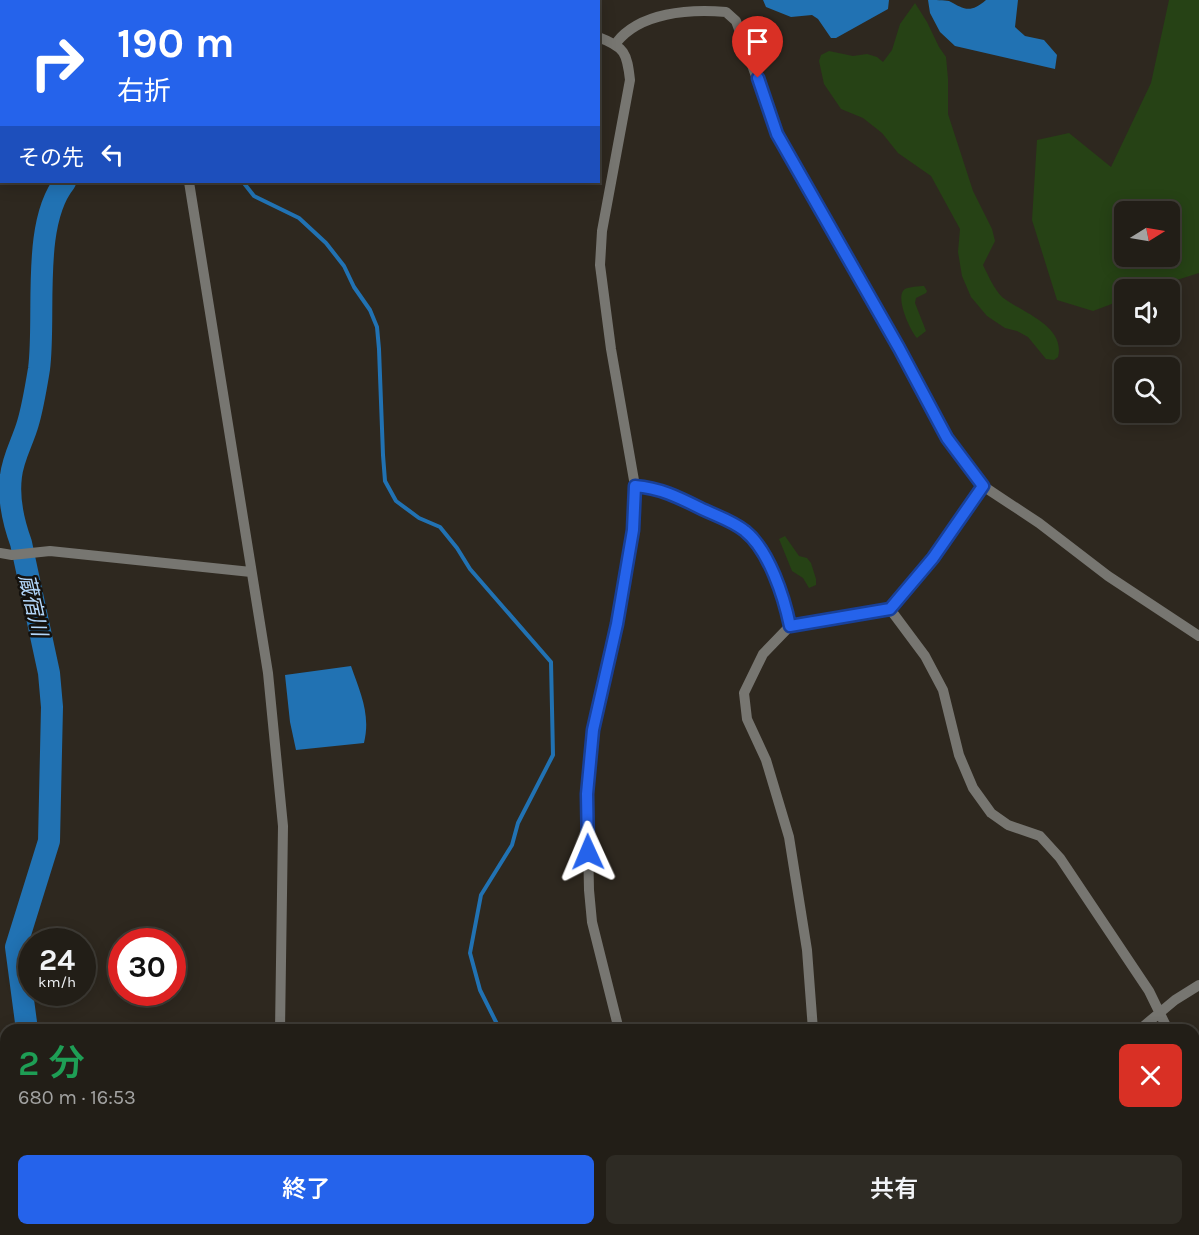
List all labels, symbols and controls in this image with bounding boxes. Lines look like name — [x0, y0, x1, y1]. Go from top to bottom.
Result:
pin — [732, 16, 783, 78]
text: 190 m — [117, 18, 235, 68]
icon: right — [18, 24, 96, 102]
icon: arrive — [741, 25, 774, 58]
text: 右折 — [117, 75, 171, 107]
icon: left — [96, 138, 129, 171]
text: その先 — [18, 145, 84, 171]
north arrow — [1114, 201, 1180, 267]
map controls — [1114, 201, 1180, 423]
button: sound — [1114, 279, 1180, 345]
button: search — [1114, 357, 1180, 423]
water label: 蔵宿川 — [14, 572, 52, 640]
position arrow — [556, 820, 620, 884]
speed limit sign: 30 — [108, 928, 186, 1006]
text: 24 — [39, 942, 75, 978]
text: km/h — [38, 973, 76, 991]
text: 2 分 — [18, 1042, 85, 1084]
button: close — [1119, 1044, 1182, 1107]
text: 680 m · 16:53 — [18, 1086, 136, 1109]
button: 終了 — [18, 1155, 594, 1224]
button: 共有 — [606, 1155, 1182, 1224]

